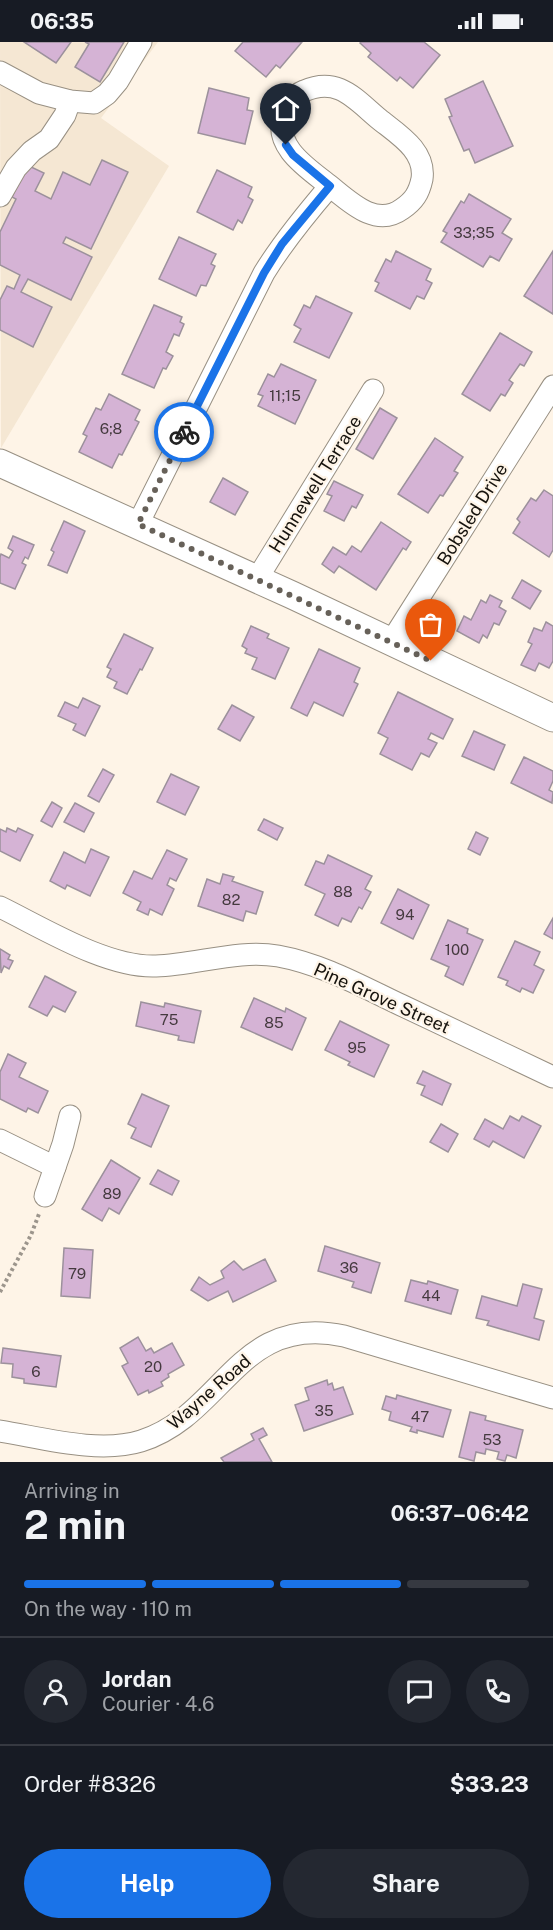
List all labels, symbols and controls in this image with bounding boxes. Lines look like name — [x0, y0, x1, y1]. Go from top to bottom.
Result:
text: 06:35 — [30, 8, 94, 34]
pin — [260, 83, 311, 145]
icon: home — [269, 92, 302, 125]
house number: 33;35 — [453, 224, 495, 241]
house number: 11;15 — [269, 387, 301, 404]
courier — [154, 402, 214, 462]
street label: Hunnewell Terrace — [264, 412, 366, 556]
icon: bike — [168, 416, 201, 449]
house number: 6;8 — [100, 420, 122, 437]
street label: Bobsled Drive — [432, 459, 512, 569]
pin — [405, 599, 456, 661]
icon: bag — [414, 608, 447, 641]
house number: 88 — [333, 883, 353, 900]
house number: 82 — [222, 891, 240, 908]
house number: 94 — [396, 906, 414, 923]
house number: 100 — [445, 941, 469, 958]
street label: Pine Grove Street — [311, 959, 453, 1037]
house number: 75 — [160, 1011, 178, 1028]
house number: 85 — [264, 1014, 284, 1031]
house number: 95 — [348, 1039, 366, 1056]
house number: 89 — [103, 1185, 121, 1202]
house number: 36 — [340, 1259, 358, 1276]
house number: 79 — [68, 1265, 86, 1282]
house number: 44 — [422, 1287, 440, 1304]
street label: Wayne Road — [163, 1350, 255, 1434]
house number: 20 — [144, 1358, 162, 1375]
house number: 6 — [31, 1363, 41, 1380]
house number: 35 — [314, 1402, 334, 1419]
house number: 47 — [411, 1408, 429, 1425]
house number: 53 — [482, 1431, 502, 1448]
text: Arriving in — [24, 1479, 119, 1503]
text: 06:37–06:42 — [390, 1500, 529, 1526]
text: 2 min — [24, 1502, 126, 1548]
text: On the way · 110 m — [24, 1597, 192, 1621]
button: person — [24, 1660, 87, 1723]
button: chat — [388, 1660, 451, 1723]
button: phone — [466, 1660, 529, 1723]
text: Jordan — [102, 1666, 171, 1692]
text: Courier · 4.6 — [102, 1692, 214, 1716]
text: Order #8326 — [24, 1771, 156, 1797]
text: $33.23 — [450, 1771, 529, 1797]
button: Help — [24, 1849, 271, 1918]
button: Share — [283, 1849, 529, 1918]

